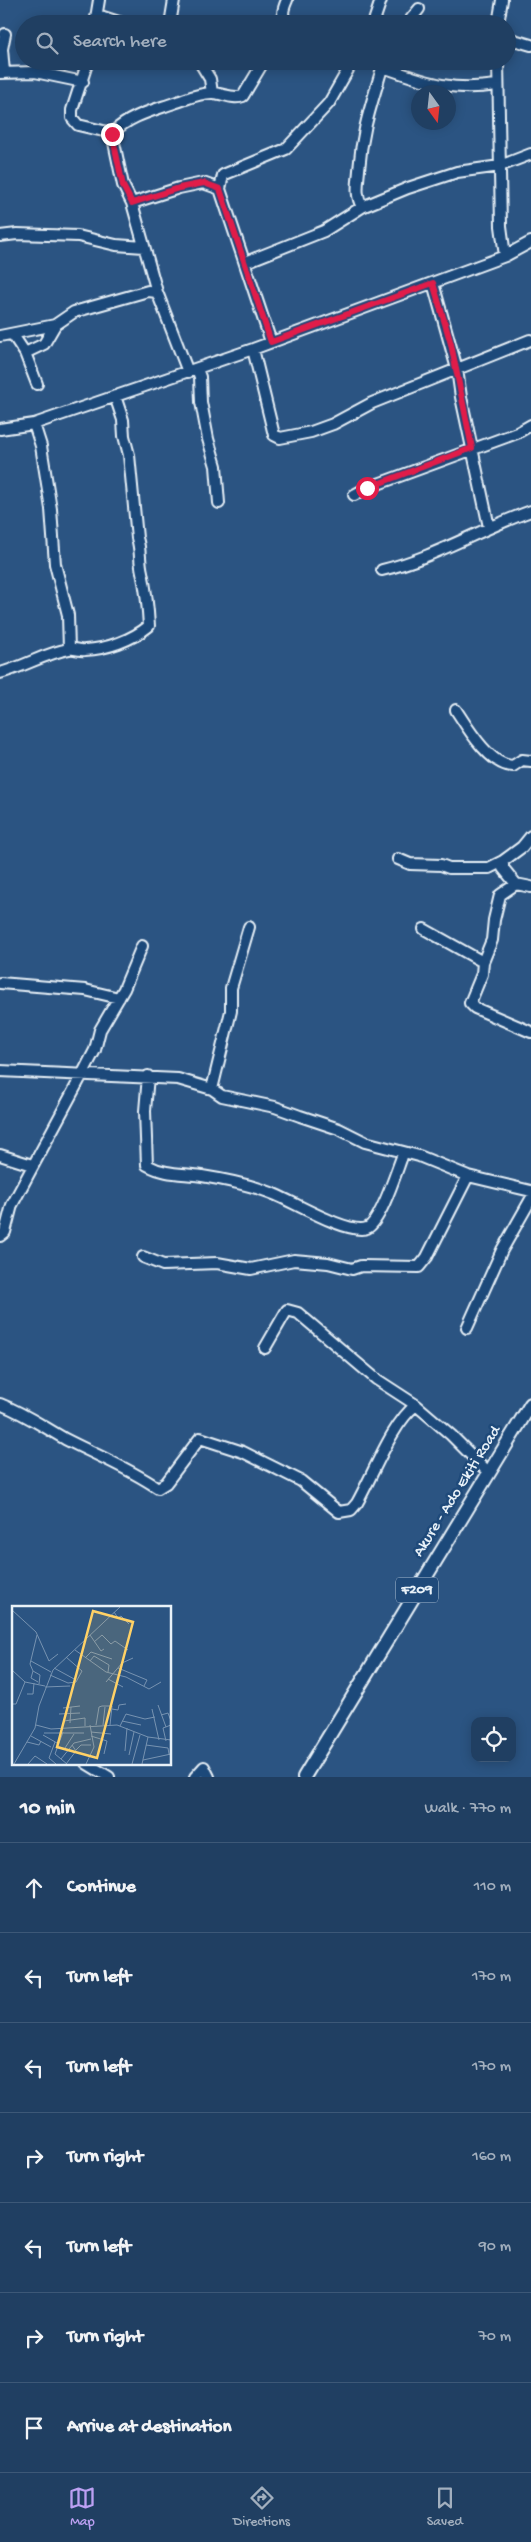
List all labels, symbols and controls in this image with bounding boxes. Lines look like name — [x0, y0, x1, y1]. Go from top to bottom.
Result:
search box — [15, 15, 516, 70]
icon: search — [33, 29, 61, 57]
text: Search here — [73, 31, 167, 54]
north arrow — [411, 85, 456, 130]
route end — [101, 123, 124, 146]
route start — [356, 477, 379, 500]
street label: Akure - Ado Ekiti Road — [410, 1422, 507, 1561]
road number: F209 — [396, 1578, 438, 1602]
inset map — [12, 1606, 171, 1764]
map controls — [471, 1717, 516, 1762]
button: locate — [471, 1717, 516, 1762]
text: 10 min — [20, 1797, 75, 1822]
text: Walk · 770 m — [424, 1800, 511, 1819]
icon: ahead — [20, 1874, 48, 1902]
text: Continue — [67, 1876, 136, 1899]
text: 110 m — [474, 1878, 511, 1897]
icon: left — [20, 1964, 48, 1992]
text: Turn left — [67, 1966, 131, 1989]
text: 170 m — [472, 1968, 511, 1987]
icon: left — [20, 2054, 48, 2082]
text: Turn left — [67, 2056, 131, 2079]
text: 170 m — [472, 2058, 511, 2077]
icon: right — [20, 2144, 48, 2172]
text: Turn right — [67, 2146, 143, 2169]
text: 160 m — [472, 2148, 511, 2167]
icon: left — [20, 2234, 48, 2262]
text: Turn left — [67, 2236, 131, 2259]
text: 90 m — [479, 2238, 511, 2257]
icon: right — [20, 2324, 48, 2352]
text: Turn right — [67, 2326, 143, 2349]
text: 70 m — [478, 2328, 511, 2347]
icon: arrive — [20, 2414, 48, 2442]
text: Arrive at destination — [67, 2416, 231, 2439]
tab: Map — [68, 2484, 96, 2531]
tab: Directions — [233, 2484, 290, 2531]
tab: Saved — [427, 2484, 463, 2531]

